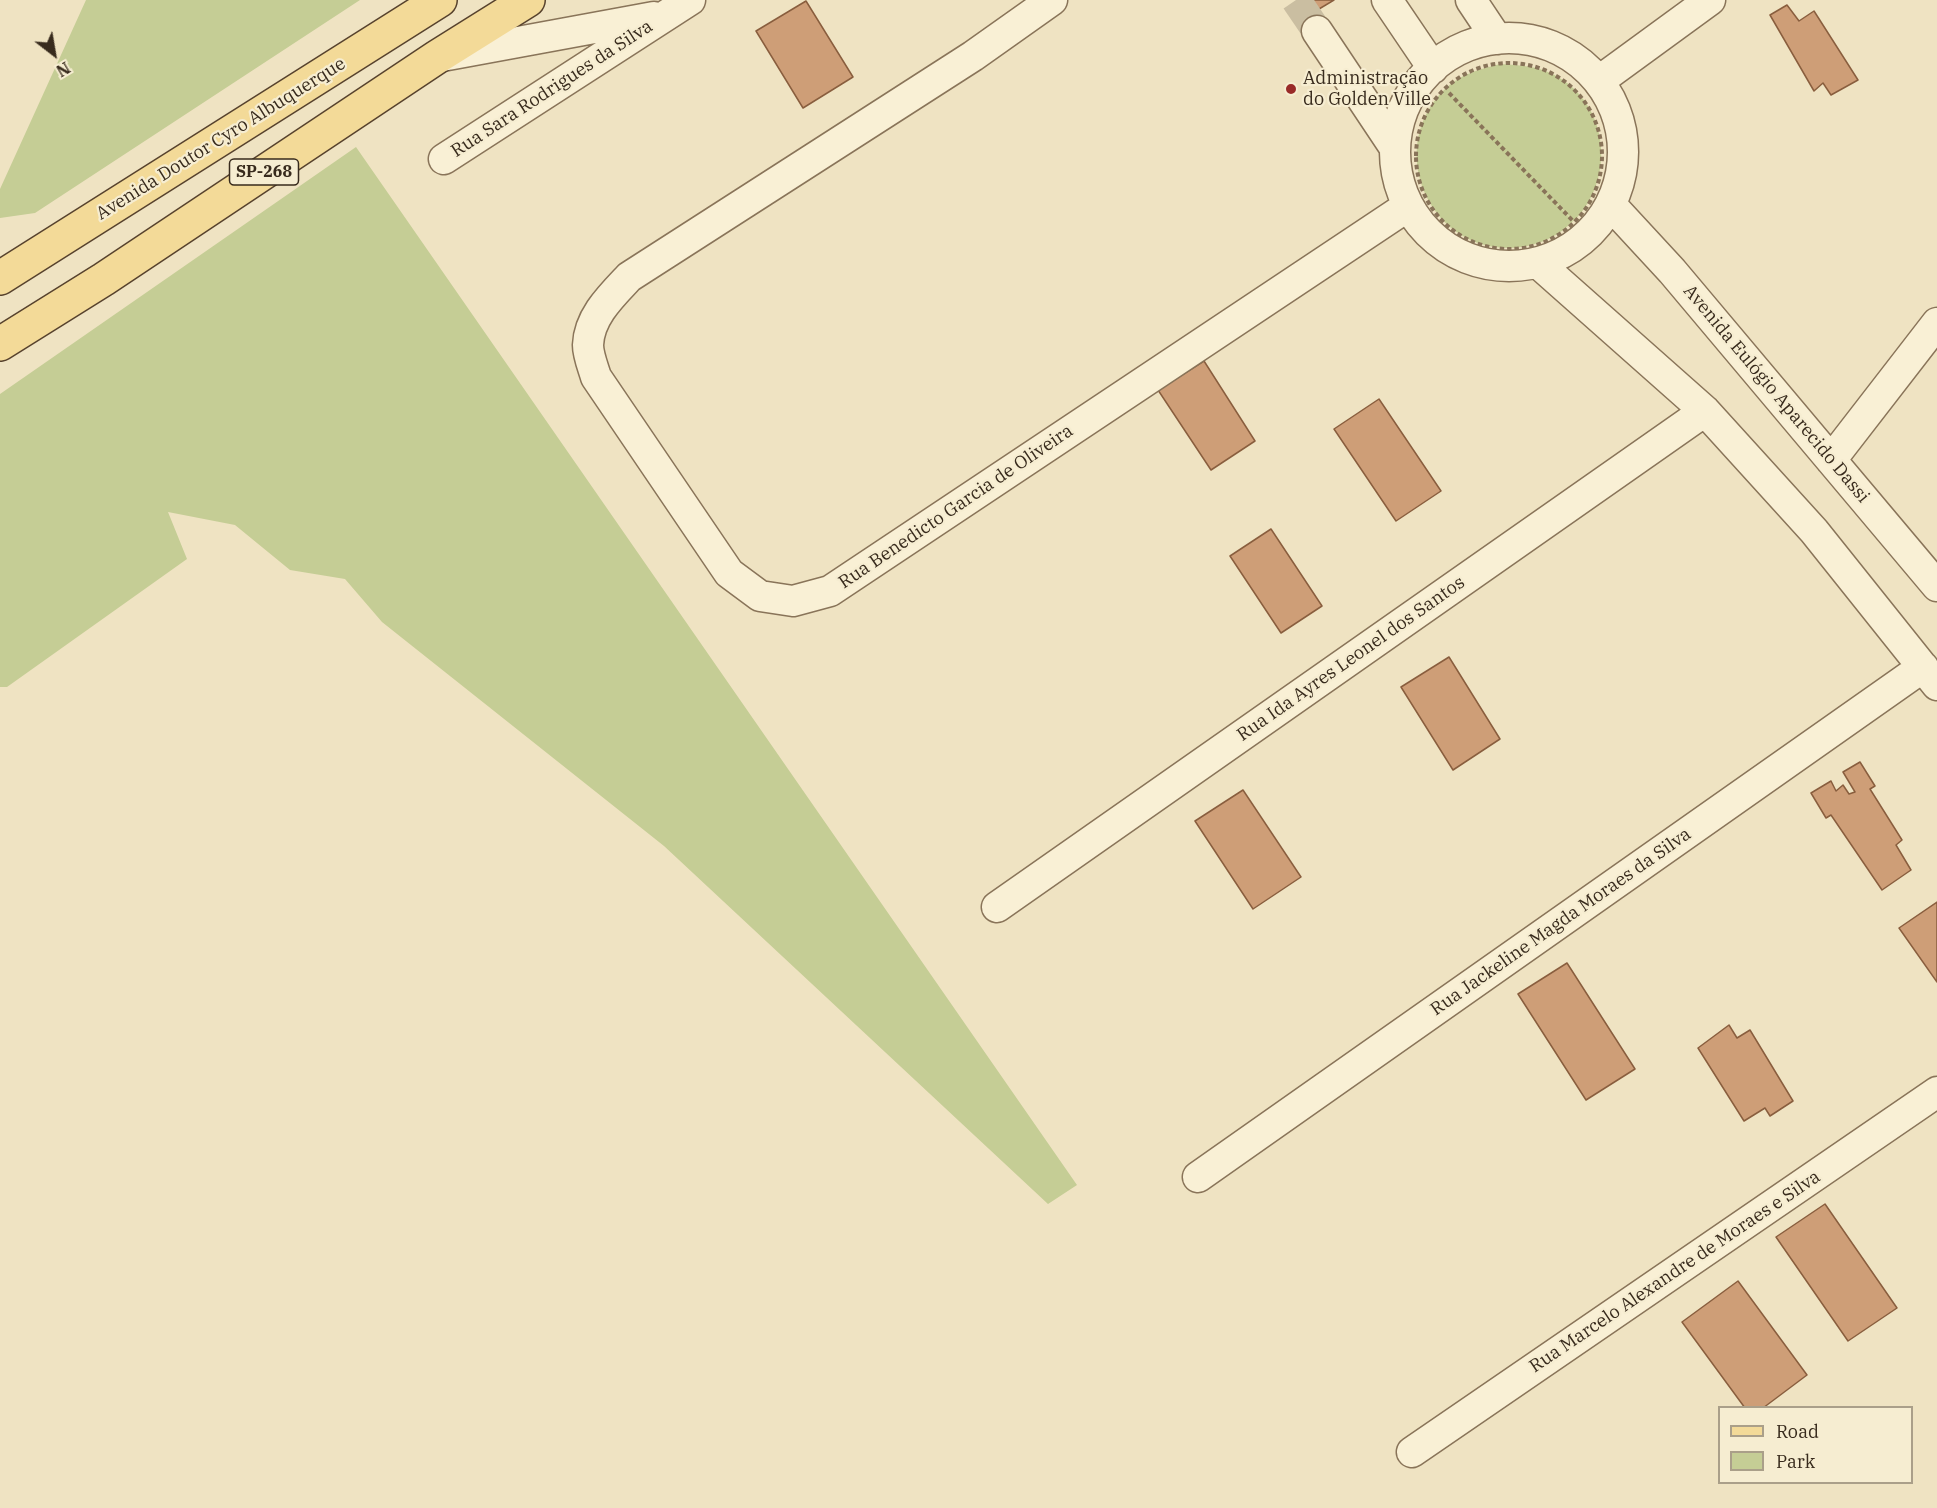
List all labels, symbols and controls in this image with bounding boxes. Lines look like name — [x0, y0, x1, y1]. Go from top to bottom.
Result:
street label: Rua Sara Rodrigues da Silva — [447, 16, 657, 162]
north arrow — [24, 24, 84, 84]
street label: Avenida Doutor Cyro Albuquerque — [92, 53, 350, 225]
text: N — [53, 58, 74, 81]
place label: Administração do Golden Ville — [1303, 68, 1431, 110]
marker: Administração do Golden Ville — [1284, 82, 1298, 96]
road number: SP-268 — [230, 159, 298, 185]
street label: Avenida Eulógio Aparecido Dassi — [1678, 281, 1874, 507]
street label: Rua Benedicto Garcia de Oliveira — [835, 420, 1077, 594]
street label: Rua Ida Ayres Leonel dos Santos — [1233, 572, 1469, 746]
street label: Rua Jackeline Magda Moraes da Silva — [1427, 823, 1695, 1021]
street label: Rua Marcelo Alexandre de Moraes e Silva — [1526, 1166, 1824, 1378]
legend — [1718, 1406, 1913, 1484]
text: Road — [1776, 1420, 1819, 1443]
text: Park — [1776, 1450, 1815, 1473]

